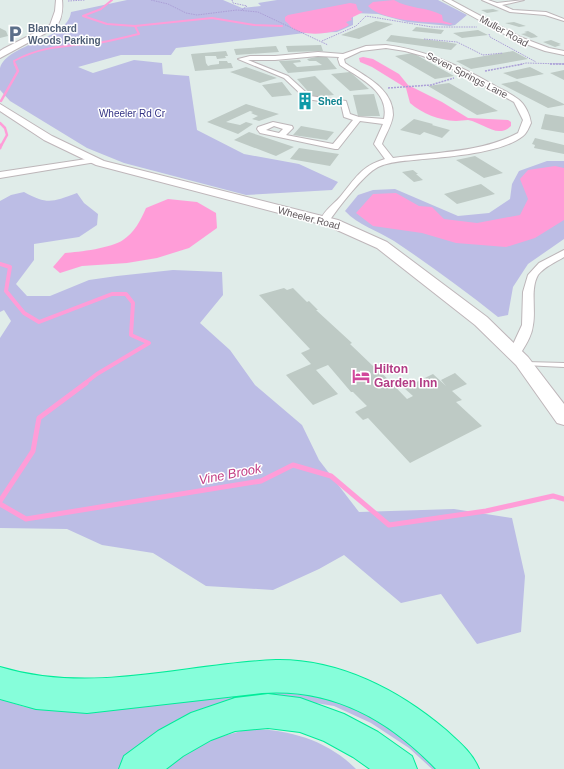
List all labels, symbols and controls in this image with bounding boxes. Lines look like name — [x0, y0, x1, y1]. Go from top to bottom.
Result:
street label: Muller Road — [478, 13, 530, 49]
place label: Blanchard Woods Parking — [28, 23, 101, 46]
parking icon: Blanchard Woods Parking — [5, 24, 25, 44]
street label: Seven Springs Lane — [424, 50, 510, 101]
building icon: Shed — [295, 91, 315, 111]
place label: Shed — [318, 96, 342, 107]
park label: Wheeler Rd Cr — [99, 108, 166, 119]
street label: Wheeler Road — [277, 204, 341, 232]
place label: Hilton Garden Inn — [374, 362, 437, 390]
hotel icon: Hilton Garden Inn — [351, 366, 371, 386]
water label: Vine Brook — [197, 460, 264, 487]

